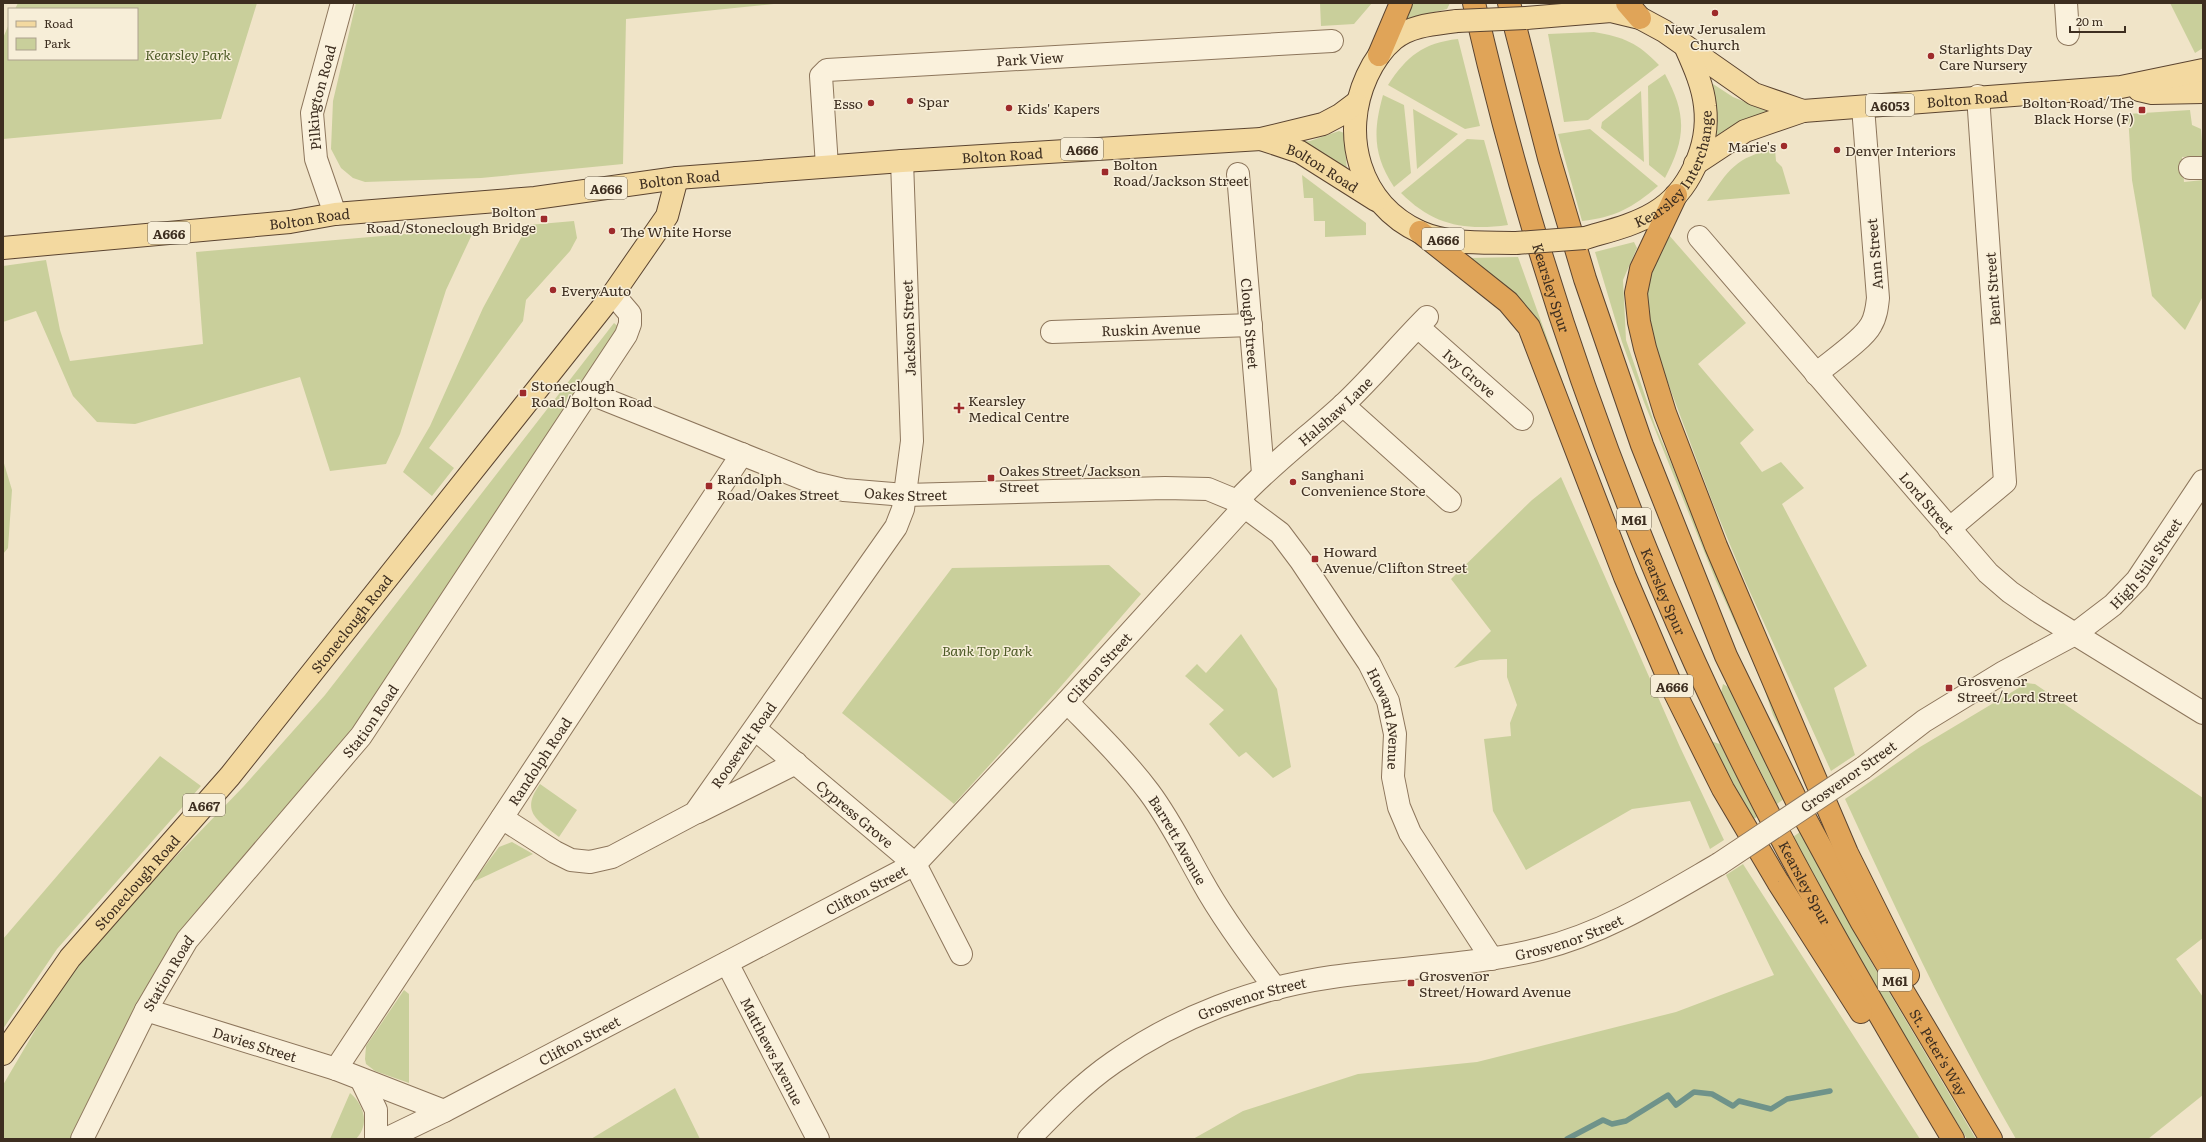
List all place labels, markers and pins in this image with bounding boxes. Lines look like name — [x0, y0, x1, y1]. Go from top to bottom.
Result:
marker: New Jerusalem Church — [1710, 8, 1720, 18]
place label: New Jerusalem Church — [1664, 18, 1766, 54]
place label: Starlights Day Care Nursery — [1939, 38, 2033, 74]
marker: Starlights Day Care Nursery — [1926, 51, 1936, 61]
place label: Spar — [918, 91, 949, 111]
place label: Bolton Road/The Black Horse (F) — [2022, 92, 2134, 128]
place label: Esso — [833, 93, 863, 113]
marker: Spar — [905, 96, 915, 106]
marker: Esso — [866, 98, 876, 108]
place label: Kids' Kapers — [1017, 98, 1100, 118]
marker: Kids' Kapers — [1004, 103, 1014, 113]
marker: Bolton Road/The Black Horse (F) — [2137, 105, 2147, 115]
place label: Marie's — [1728, 136, 1776, 156]
place label: Denver Interiors — [1845, 140, 1956, 160]
marker: Marie's — [1779, 141, 1789, 151]
marker: Denver Interiors — [1832, 145, 1842, 155]
place label: Bolton Road/Jackson Street — [1113, 154, 1249, 190]
marker: Bolton Road/Jackson Street — [1100, 167, 1110, 177]
place label: Bolton Road/Stoneclough Bridge — [366, 201, 536, 237]
marker: Bolton Road/Stoneclough Bridge — [539, 214, 549, 224]
place label: The White Horse — [620, 221, 732, 241]
marker: The White Horse — [607, 226, 617, 236]
place label: EveryAuto — [561, 280, 631, 300]
marker: EveryAuto — [548, 285, 558, 295]
place label: Stoneclough Road/Bolton Road — [531, 375, 653, 411]
marker: Stoneclough Road/Bolton Road — [518, 388, 528, 398]
place label: Kearsley Medical Centre — [968, 390, 1069, 426]
marker: Kearsley Medical Centre — [953, 402, 965, 414]
place label: Oakes Street/Jackson Street — [999, 460, 1141, 496]
place label: Sanghani Convenience Store — [1301, 464, 1425, 500]
place label: Randolph Road/Oakes Street — [717, 468, 840, 504]
marker: Oakes Street/Jackson Street — [986, 473, 996, 483]
marker: Sanghani Convenience Store — [1288, 477, 1298, 487]
marker: Randolph Road/Oakes Street — [704, 481, 714, 491]
place label: Howard Avenue/Clifton Street — [1323, 541, 1467, 577]
marker: Howard Avenue/Clifton Street — [1310, 554, 1320, 564]
place label: Grosvenor Street/Lord Street — [1957, 670, 2078, 706]
marker: Grosvenor Street/Lord Street — [1944, 683, 1954, 693]
place label: Grosvenor Street/Howard Avenue — [1419, 965, 1571, 1001]
marker: Grosvenor Street/Howard Avenue — [1406, 978, 1416, 988]

